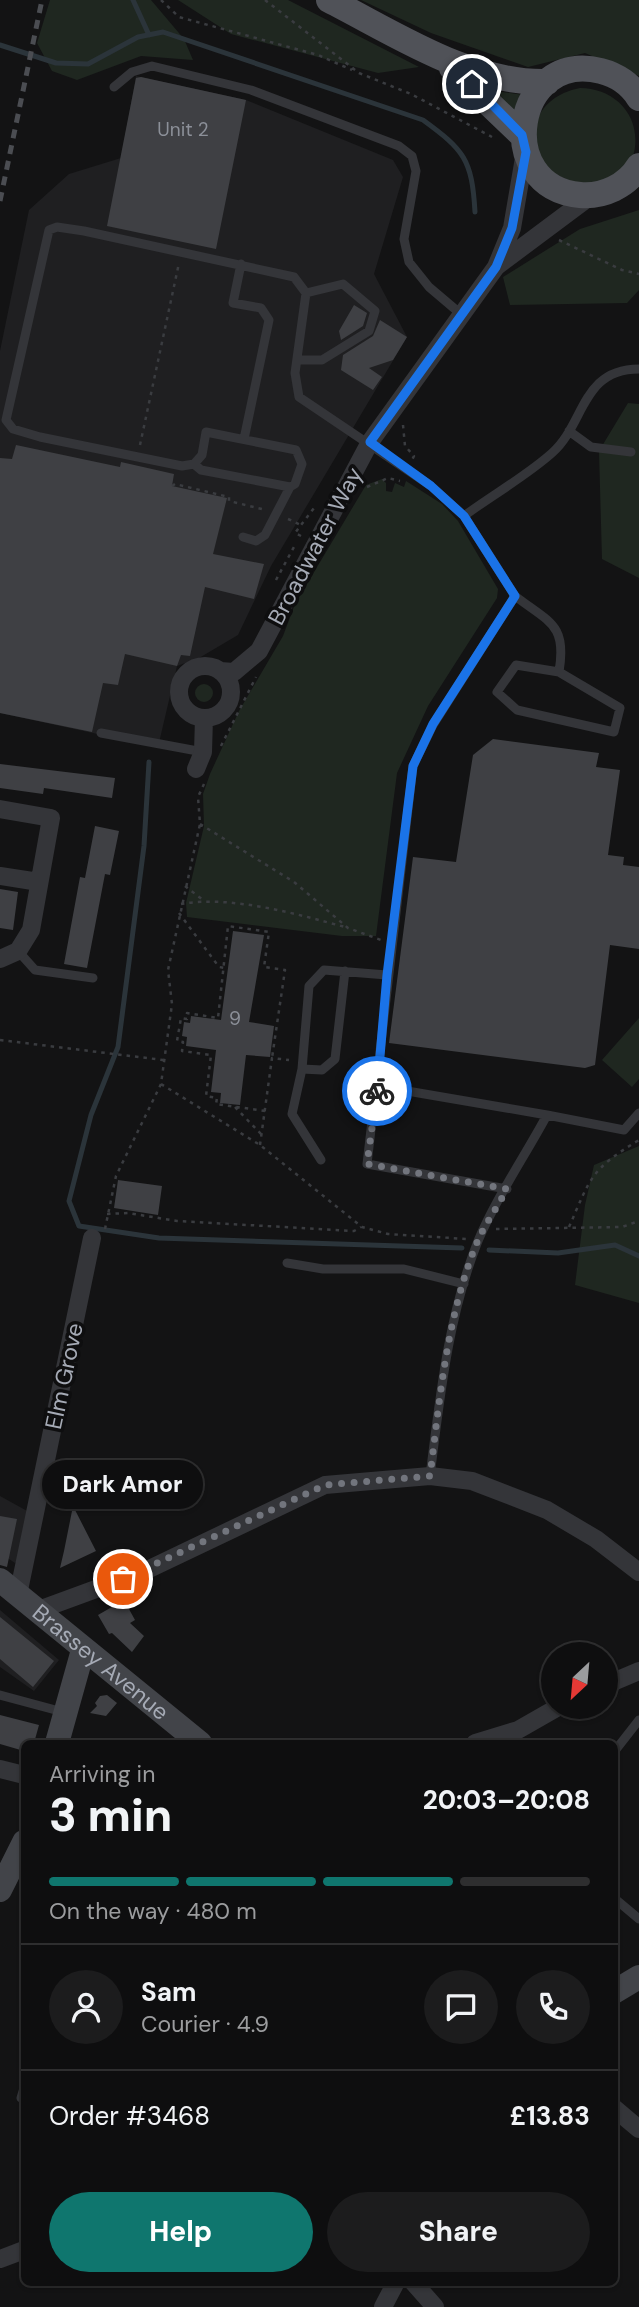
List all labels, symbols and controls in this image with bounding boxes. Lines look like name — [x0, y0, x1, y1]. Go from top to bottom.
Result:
pin — [442, 54, 502, 114]
icon: home — [453, 65, 491, 103]
house number: Unit 2 — [157, 117, 209, 142]
street label: Broadwater Way — [261, 462, 369, 630]
house number: 9 — [229, 1006, 241, 1031]
courier — [342, 1056, 412, 1126]
icon: bike — [358, 1072, 396, 1110]
street label: Elm Grove — [38, 1320, 90, 1432]
callout: Dark Amor — [43, 1460, 204, 1509]
text: Dark Amor — [63, 1469, 182, 1499]
pin — [93, 1549, 153, 1609]
icon: bag — [104, 1560, 142, 1598]
street label: Brassey Avenue — [26, 1598, 175, 1727]
north arrow — [541, 1642, 618, 1718]
map controls — [541, 1642, 618, 1719]
text: Arriving in — [49, 1759, 155, 1789]
text: 20:03–20:08 — [423, 1783, 590, 1817]
text: 3 min — [49, 1785, 172, 1845]
text: On the way · 480 m — [49, 1896, 257, 1926]
button: person — [49, 1970, 123, 2044]
button: chat — [424, 1970, 498, 2044]
button: phone — [516, 1970, 590, 2044]
text: Sam — [141, 1975, 196, 2009]
text: Courier · 4.9 — [141, 2009, 269, 2039]
text: Order #3468 — [49, 2099, 210, 2133]
text: £13.83 — [510, 2099, 590, 2133]
button: Help — [49, 2192, 313, 2272]
button: Share — [327, 2192, 590, 2272]

